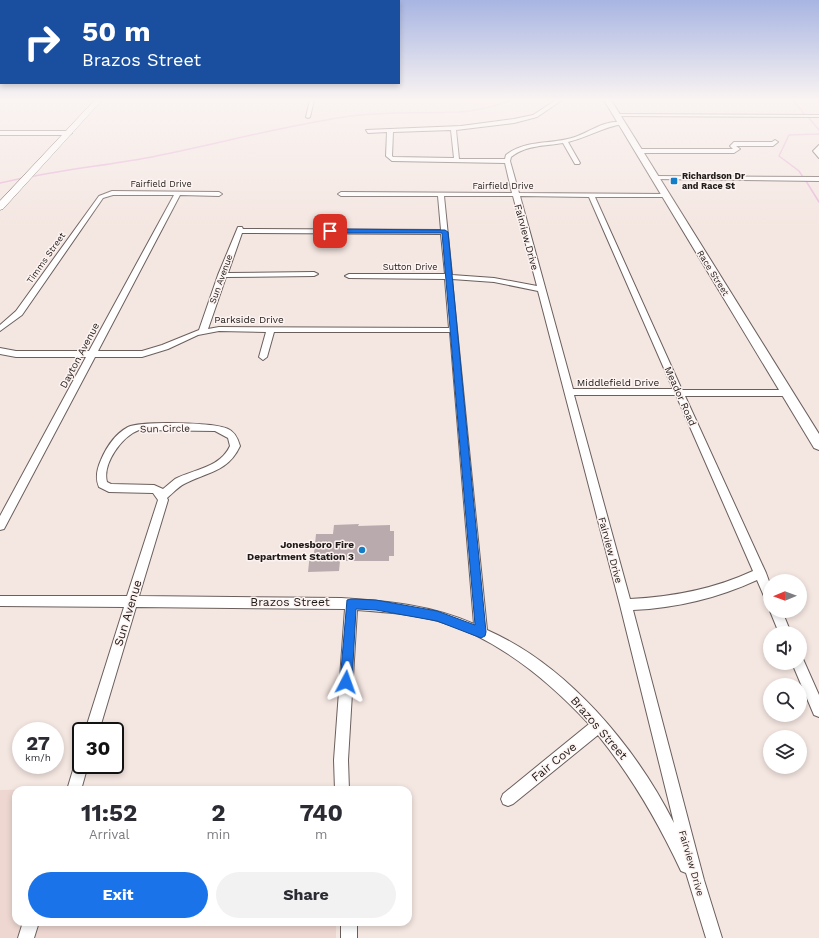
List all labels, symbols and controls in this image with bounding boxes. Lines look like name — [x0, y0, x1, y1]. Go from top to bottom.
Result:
text: 50 m — [82, 15, 151, 48]
icon: right — [16, 16, 68, 68]
text: Brazos Street — [82, 49, 201, 70]
place label: Richardson Dr and Race St — [682, 171, 745, 191]
marker: Richardson Dr and Race St — [669, 176, 679, 186]
street label: Fairfield Drive — [130, 179, 192, 189]
street label: Fairfield Drive — [472, 181, 534, 191]
street label: Fairview Drive — [512, 203, 541, 272]
pin — [313, 214, 347, 248]
icon: arrive — [319, 220, 341, 242]
street label: Timms Street — [25, 230, 67, 285]
street label: Race Street — [695, 249, 731, 298]
street label: Sun Avenue — [208, 253, 234, 305]
street label: Sutton Drive — [383, 262, 437, 272]
street label: Parkside Drive — [214, 314, 284, 325]
street label: Dayton Avenue — [58, 320, 101, 390]
street label: Meador Road — [663, 365, 699, 428]
street label: Middlefield Drive — [577, 377, 659, 388]
street label: Sun Circle — [140, 423, 190, 434]
street label: Fairview Drive — [596, 516, 625, 585]
place label: Jonesboro Fire Department Station 3 — [247, 539, 354, 562]
marker: Jonesboro Fire Department Station 3 — [357, 545, 367, 555]
north arrow — [763, 574, 807, 618]
map controls — [763, 574, 807, 774]
street label: Sun Avenue — [111, 578, 145, 648]
street label: Brazos Street — [250, 595, 330, 609]
button: sound — [763, 626, 807, 670]
position arrow — [325, 661, 367, 703]
button: search — [763, 678, 807, 722]
street label: Brazos Street — [568, 693, 630, 763]
speed limit sign: 30 — [72, 722, 124, 774]
button: layers — [763, 730, 807, 774]
text: 27 — [26, 731, 50, 755]
street label: Fair Cove — [529, 740, 579, 784]
text: km/h — [25, 752, 51, 763]
text: 11:52 — [81, 799, 137, 827]
text: 2 — [211, 799, 226, 827]
text: 740 — [299, 799, 343, 827]
text: Arrival — [89, 827, 129, 842]
text: min — [206, 827, 230, 842]
text: m — [315, 827, 327, 842]
street label: Fairview Drive — [677, 829, 706, 898]
button: Exit — [28, 872, 208, 918]
button: Share — [216, 872, 396, 918]

